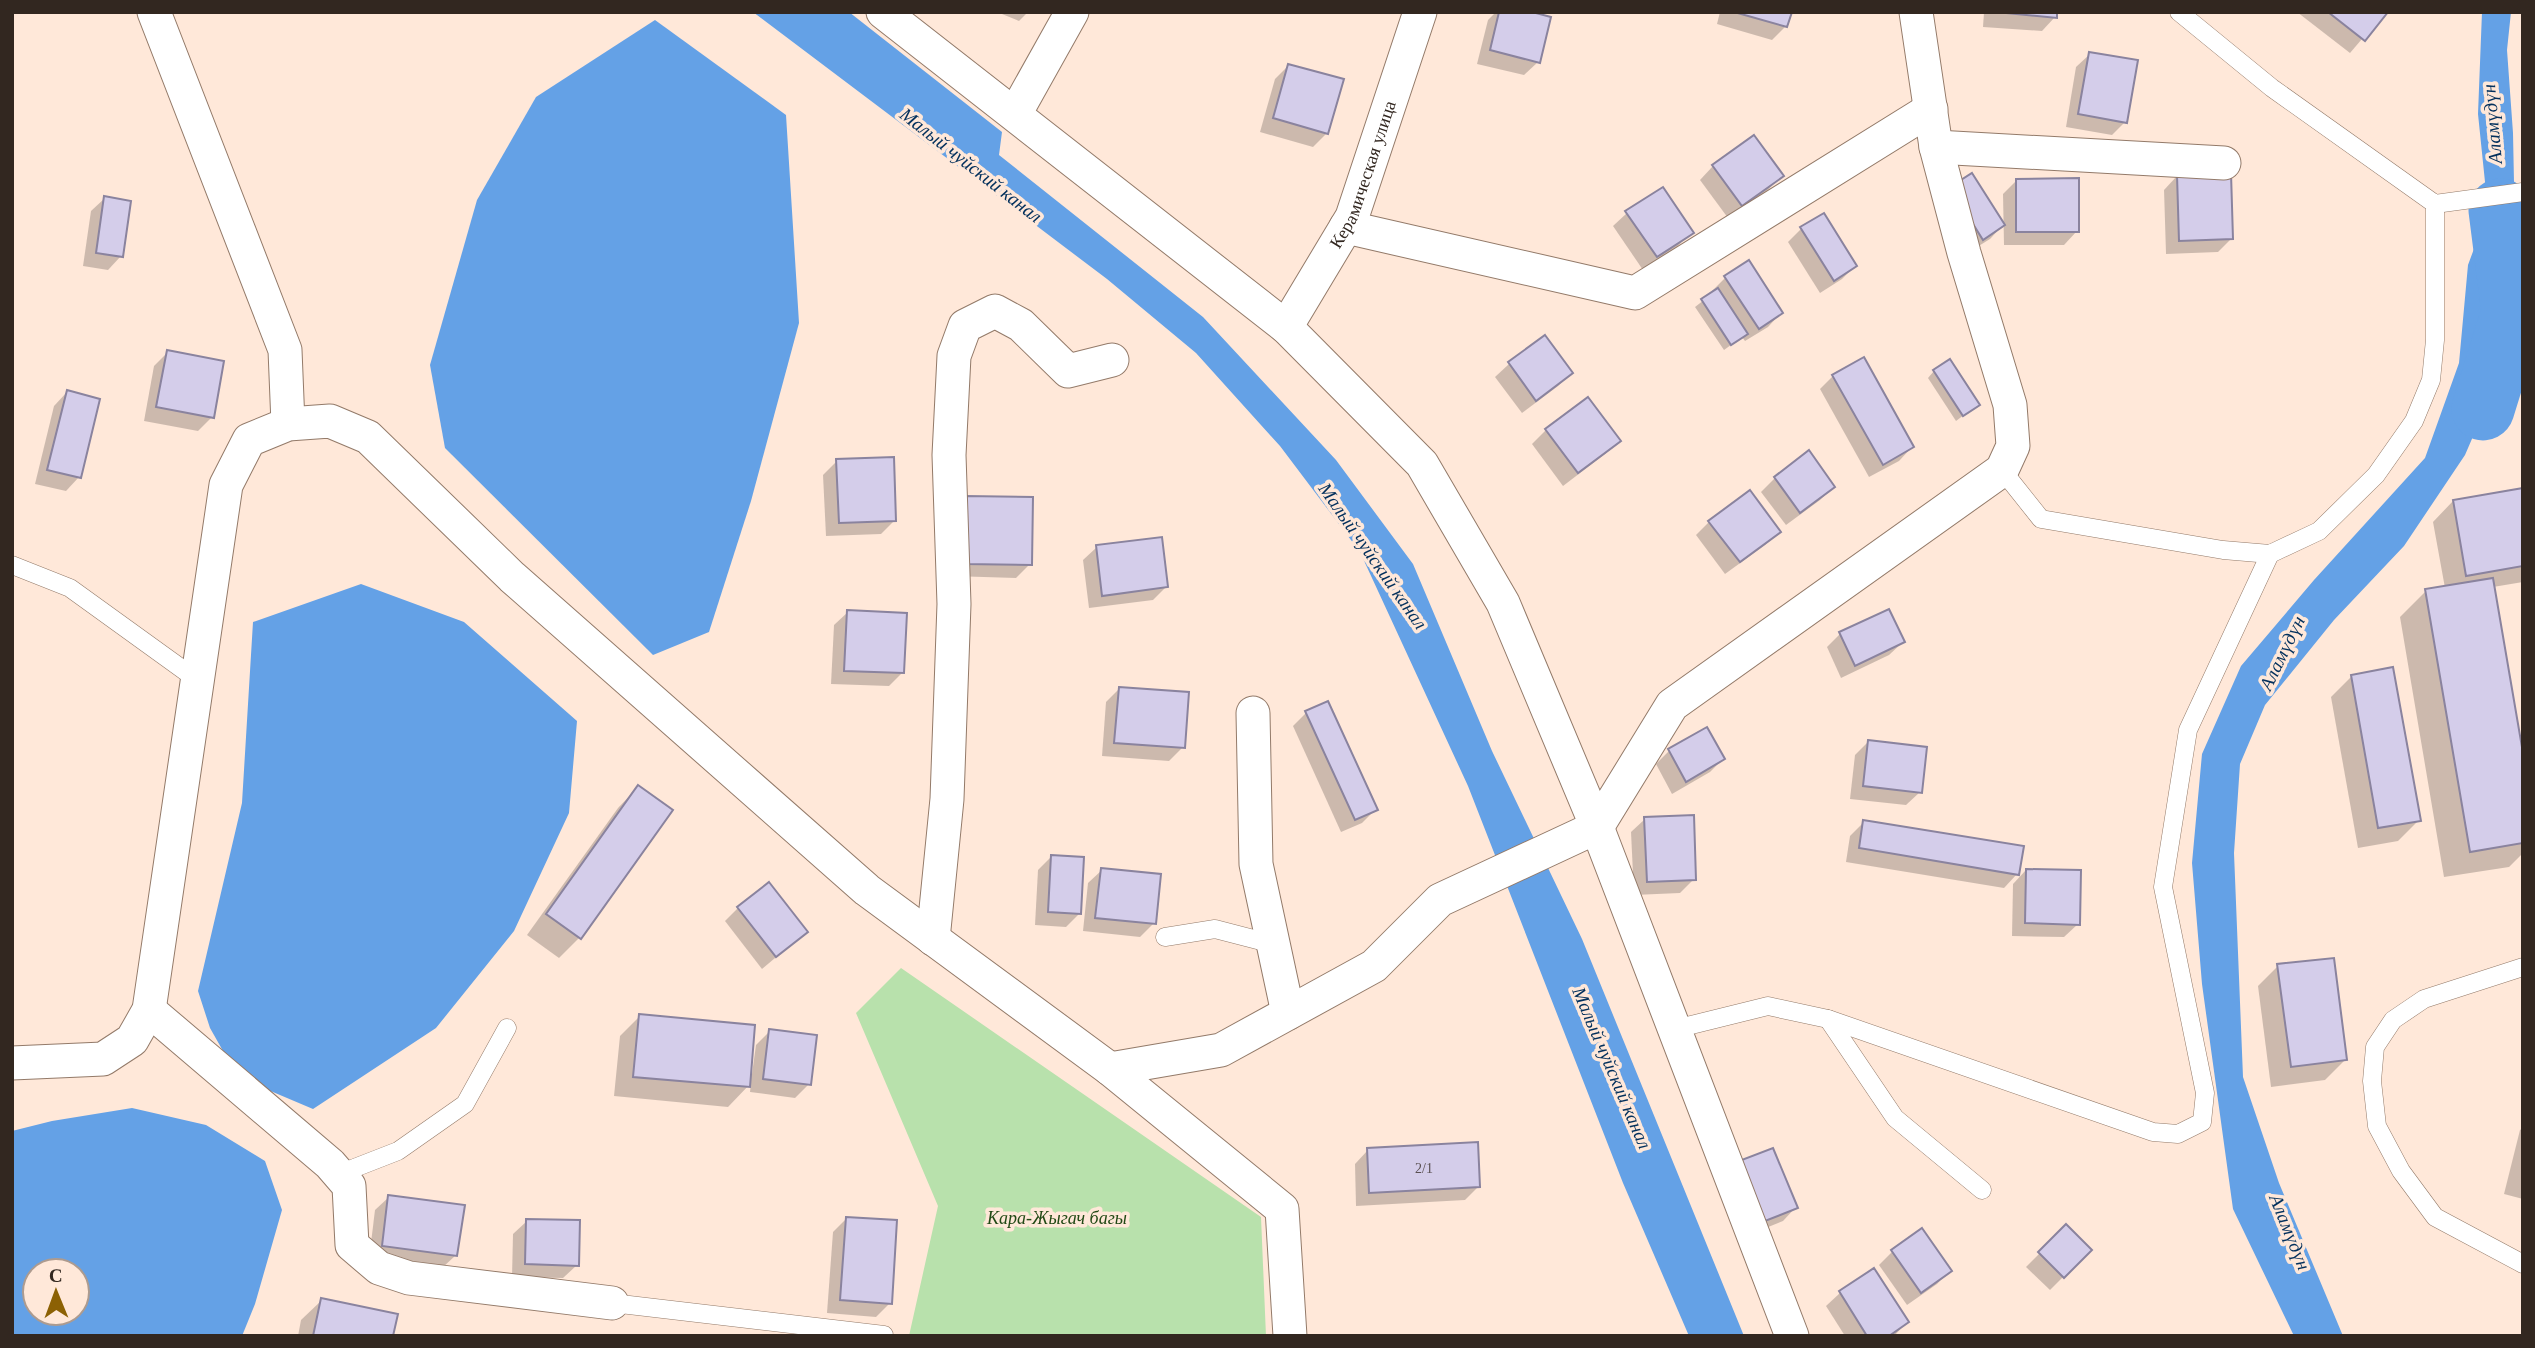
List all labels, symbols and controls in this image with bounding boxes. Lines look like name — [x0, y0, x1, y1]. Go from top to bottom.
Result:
water label: Аламүдүн — [2478, 83, 2506, 167]
street label: Керамическая улица — [1326, 98, 1400, 252]
water label: Малый чуйский канал — [895, 103, 1046, 227]
water label: Малый чуйский канал — [1314, 478, 1431, 633]
water label: Аламүдүн — [2254, 613, 2309, 695]
water label: Малый чуйский канал — [1568, 983, 1656, 1152]
house number: 2/1 — [1415, 1161, 1433, 1176]
water label: Аламүдүн — [2265, 1189, 2315, 1273]
park label: Кара-Жыгач багы — [986, 1208, 1127, 1228]
north arrow — [21, 1257, 91, 1327]
text: С — [49, 1265, 63, 1286]

